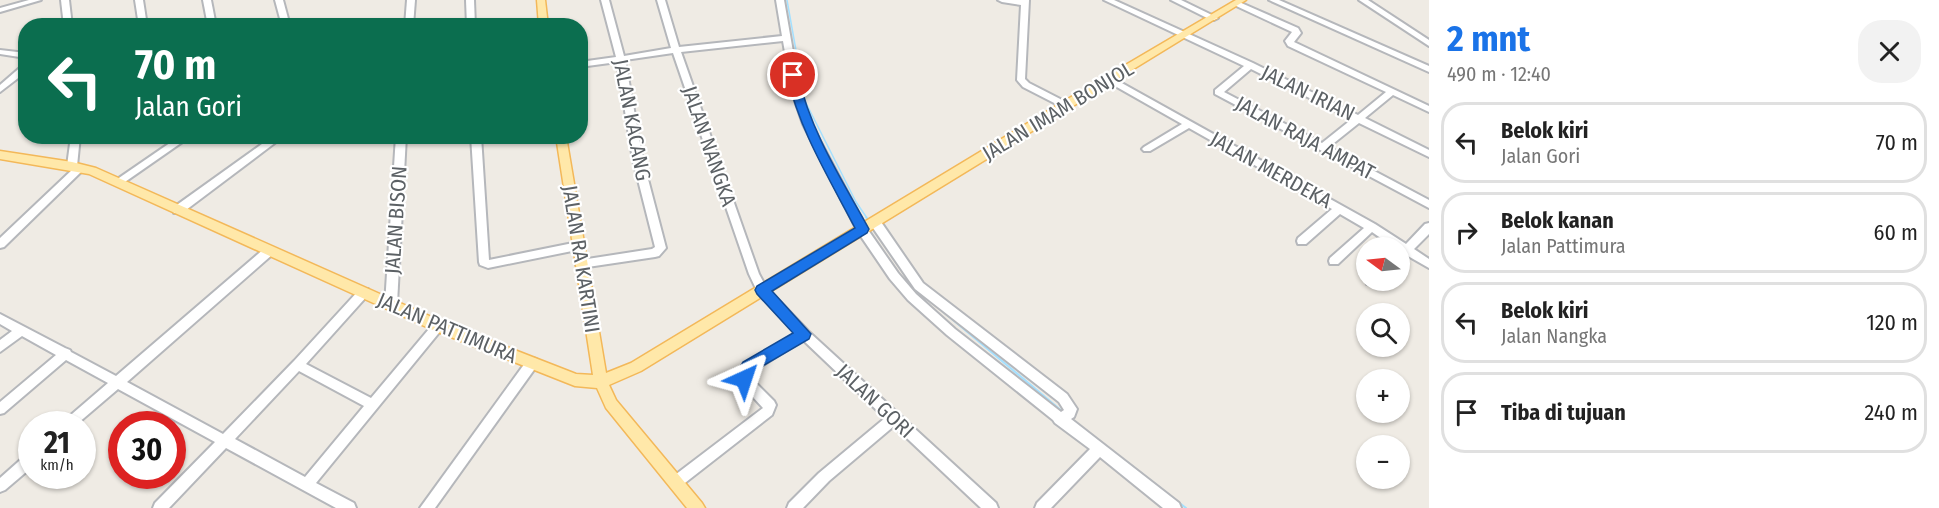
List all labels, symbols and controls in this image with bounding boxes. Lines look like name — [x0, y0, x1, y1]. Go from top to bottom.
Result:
text: 2 mnt — [1447, 17, 1530, 61]
button: close — [1858, 20, 1921, 83]
text: 70 m — [135, 40, 216, 90]
icon: left — [36, 42, 114, 120]
pin — [767, 49, 818, 100]
street label: JALAN IMAM BONJOL — [978, 55, 1139, 166]
street label: JALAN KACANG — [607, 57, 657, 183]
icon: arrive — [776, 58, 809, 91]
street label: JALAN IRIAN — [1257, 59, 1359, 127]
text: 490 m · 12:40 — [1447, 62, 1551, 86]
street label: JALAN NANGKA — [676, 82, 742, 210]
street label: JALAN RAJA AMPAT — [1231, 90, 1380, 186]
text: Jalan Gori — [135, 91, 242, 123]
text: Belok kiri — [1501, 117, 1589, 144]
street label: JALAN MERDEKA — [1206, 126, 1336, 214]
icon: left — [1450, 126, 1483, 159]
text: 70 m — [1876, 129, 1918, 156]
text: Jalan Gori — [1501, 144, 1580, 168]
street label: JALAN BISON — [379, 165, 413, 275]
street label: JALAN RA KARTINI — [557, 183, 605, 335]
text: Belok kanan — [1501, 207, 1614, 234]
icon: right — [1450, 216, 1483, 249]
text: 60 m — [1874, 219, 1918, 246]
text: Jalan Pattimura — [1501, 234, 1626, 258]
north arrow — [1356, 237, 1410, 291]
map controls — [1356, 237, 1410, 489]
street label: JALAN PATTIMURA — [373, 287, 521, 369]
text: Belok kiri — [1501, 297, 1589, 324]
button: search — [1356, 303, 1410, 357]
icon: left — [1450, 306, 1483, 339]
text: 120 m — [1866, 309, 1918, 336]
text: Jalan Nangka — [1501, 324, 1607, 348]
position arrow — [712, 347, 776, 411]
street label: JALAN GORI — [831, 358, 919, 444]
button: + — [1356, 369, 1410, 423]
icon: arrive — [1450, 396, 1483, 429]
text: Tiba di tujuan — [1501, 399, 1626, 426]
text: 240 m — [1865, 399, 1918, 426]
speed limit sign: 30 — [108, 411, 186, 489]
text: 21 — [44, 425, 70, 461]
button: − — [1356, 435, 1410, 489]
text: km/h — [40, 456, 74, 474]

